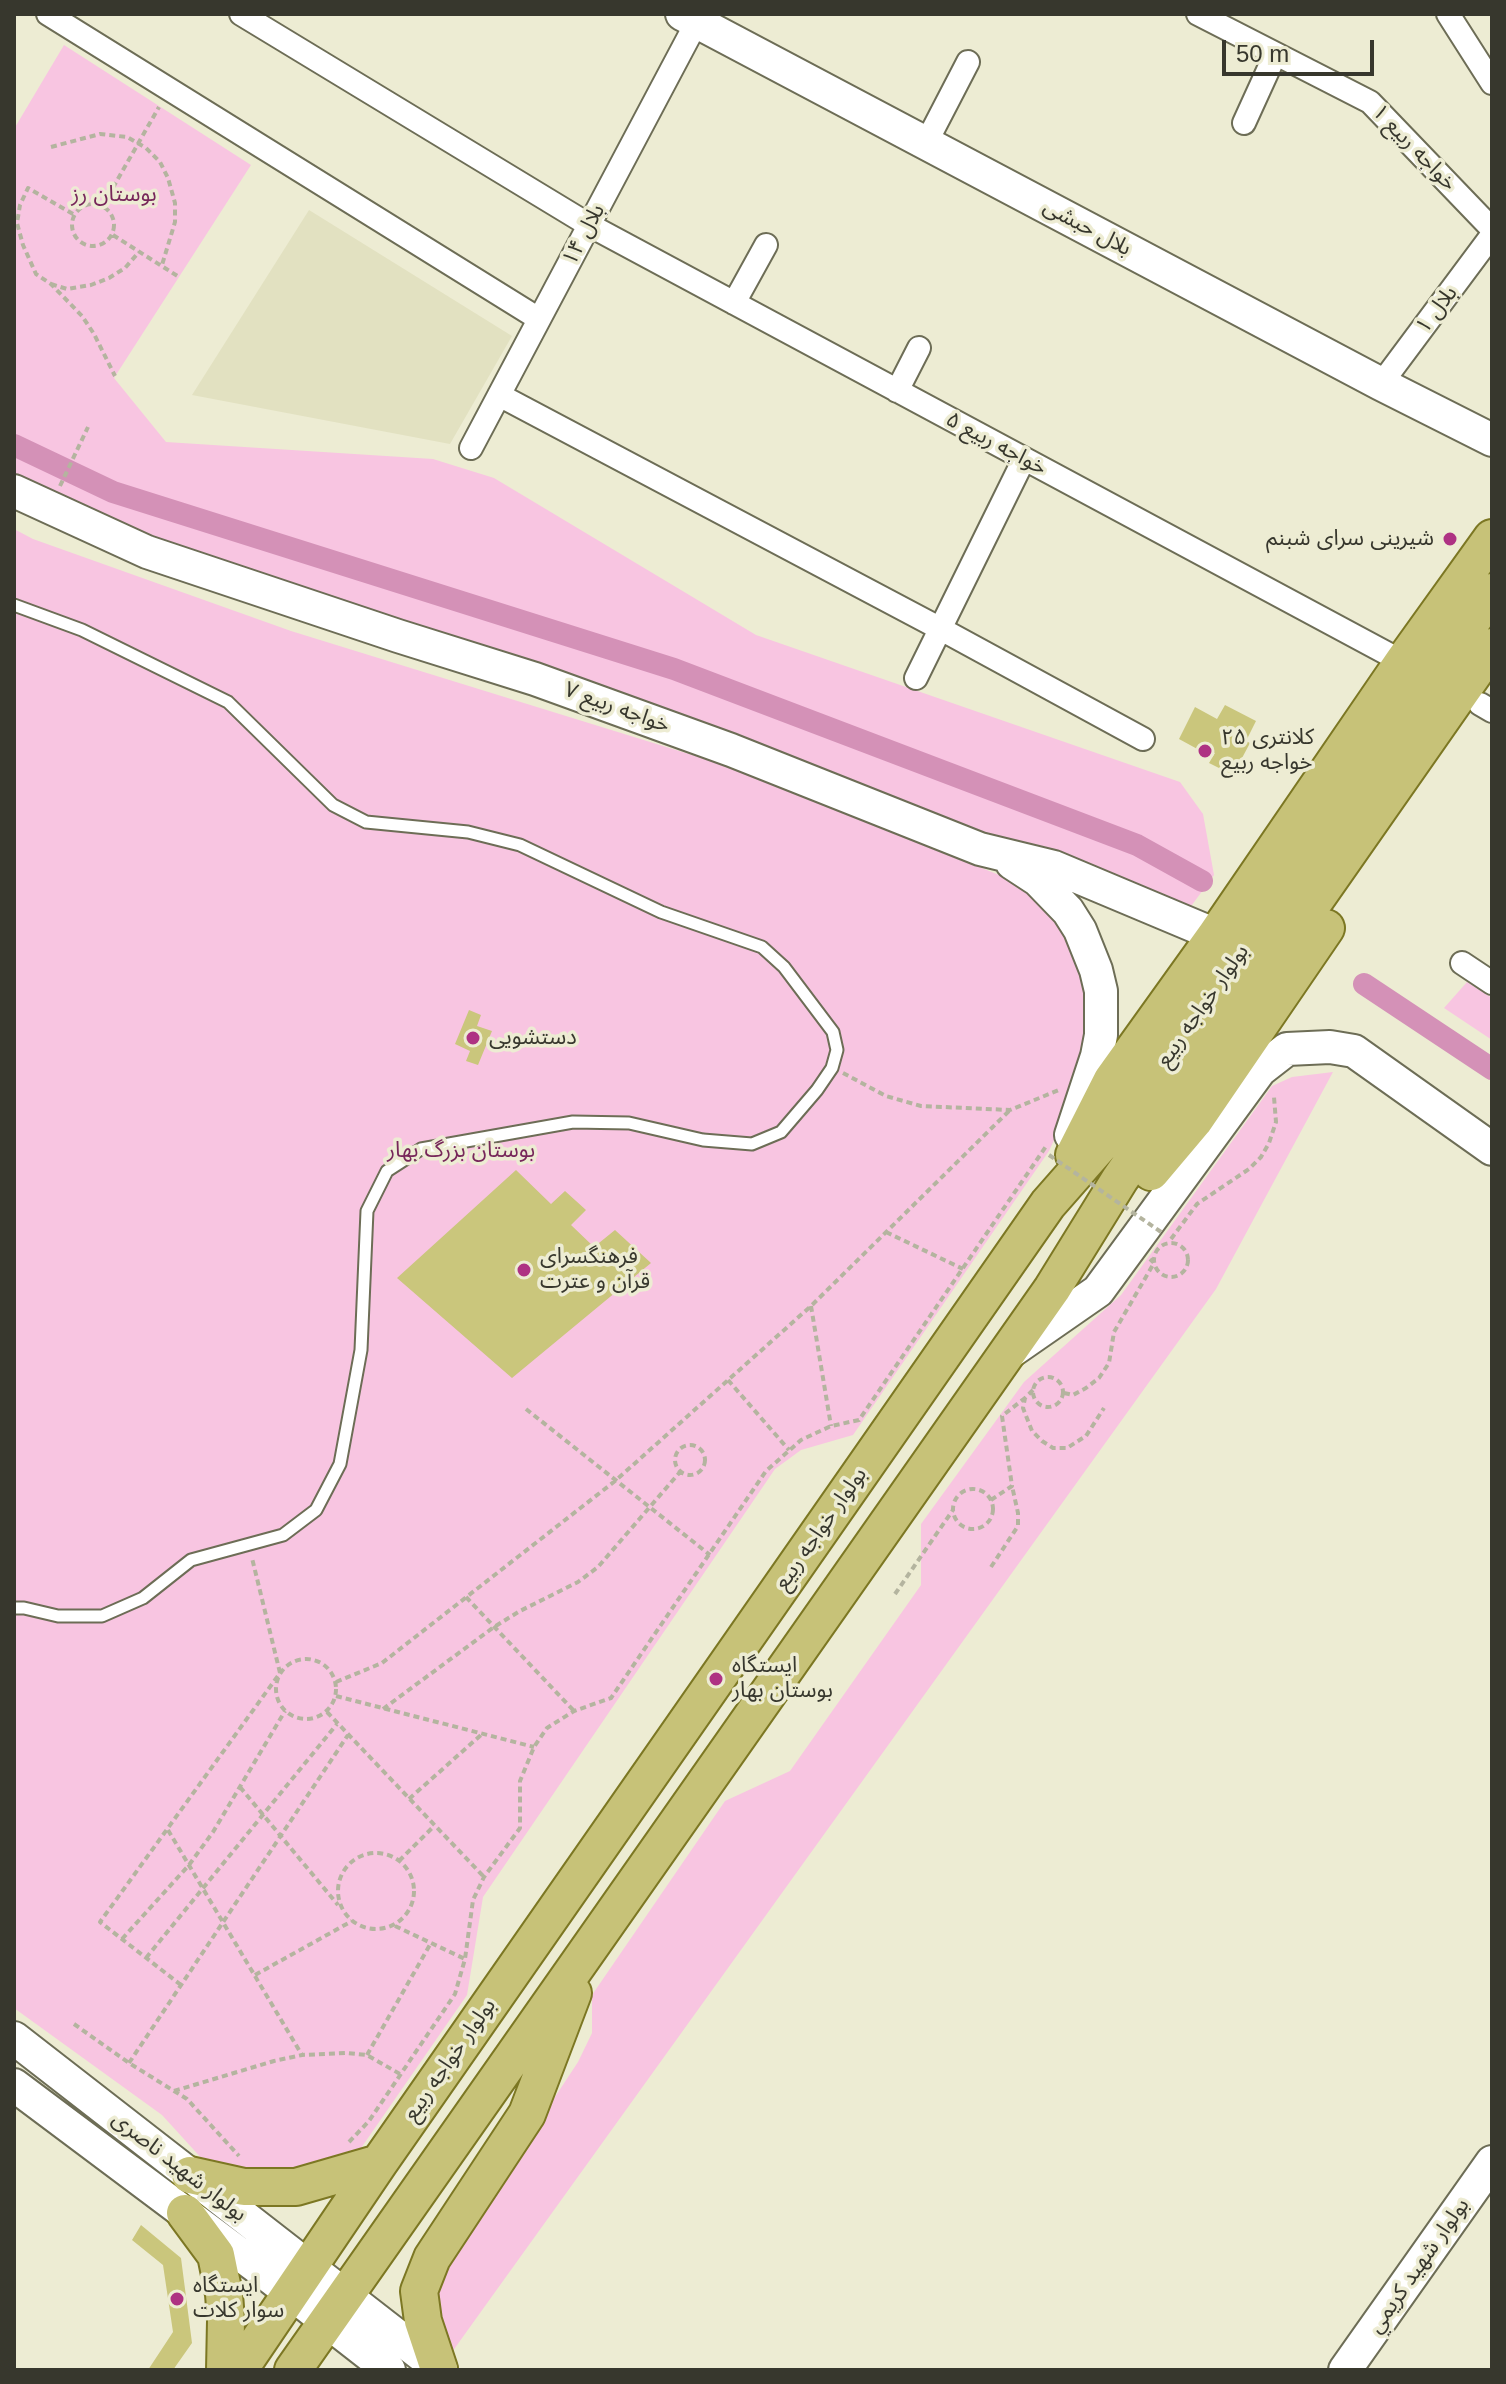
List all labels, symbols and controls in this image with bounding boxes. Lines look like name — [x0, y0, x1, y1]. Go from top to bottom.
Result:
scale bar — [1226, 24, 1378, 74]
text: 50 m — [1236, 40, 1289, 67]
street label: خواجه ربیع ۱ — [1366, 99, 1462, 197]
park label: بوستان رز — [71, 182, 157, 208]
street label: بلال حبشی — [1038, 194, 1136, 262]
street label: بلال ۱۴ — [557, 200, 611, 270]
street label: بلال ۱ — [1410, 281, 1464, 339]
street label: خواجه ربیع ۵ — [941, 406, 1051, 482]
place label: شیرینی سرای شبنم — [1266, 526, 1434, 552]
marker: شیرینی سرای شبنم — [1441, 530, 1459, 548]
street label: خواجه ربیع ۷ — [561, 677, 673, 739]
place label: کلانتری ٢۵ خواجه ربیع — [1221, 725, 1314, 776]
marker: کلانتری ٢۵ خواجه ربیع — [1196, 742, 1214, 760]
street label: بولوار خواجه ربیع — [1151, 940, 1255, 1072]
place label: دستشویی — [489, 1025, 577, 1051]
marker: دستشویی — [464, 1029, 482, 1047]
park label: بوستان بزرگ بهار — [387, 1138, 535, 1164]
place label: فرهنگسرای قرآن و عترت — [540, 1244, 650, 1296]
marker: فرهنگسرای قرآن و عترت — [515, 1261, 533, 1279]
street label: بولوار خواجه ربیع — [769, 1463, 873, 1595]
place label: ایستگاه بوستان بهار — [732, 1653, 833, 1704]
marker: ایستگاه بوستان بهار — [707, 1670, 725, 1688]
street label: بولوار خواجه ربیع — [398, 1994, 502, 2126]
street label: بولوار شهید ناصری — [106, 2106, 252, 2228]
street label: بولوار شهيد كريمي — [1363, 2193, 1475, 2339]
place label: ایستگاه سوار کلات — [193, 2273, 284, 2324]
marker: ایستگاه سوار کلات — [168, 2290, 186, 2308]

